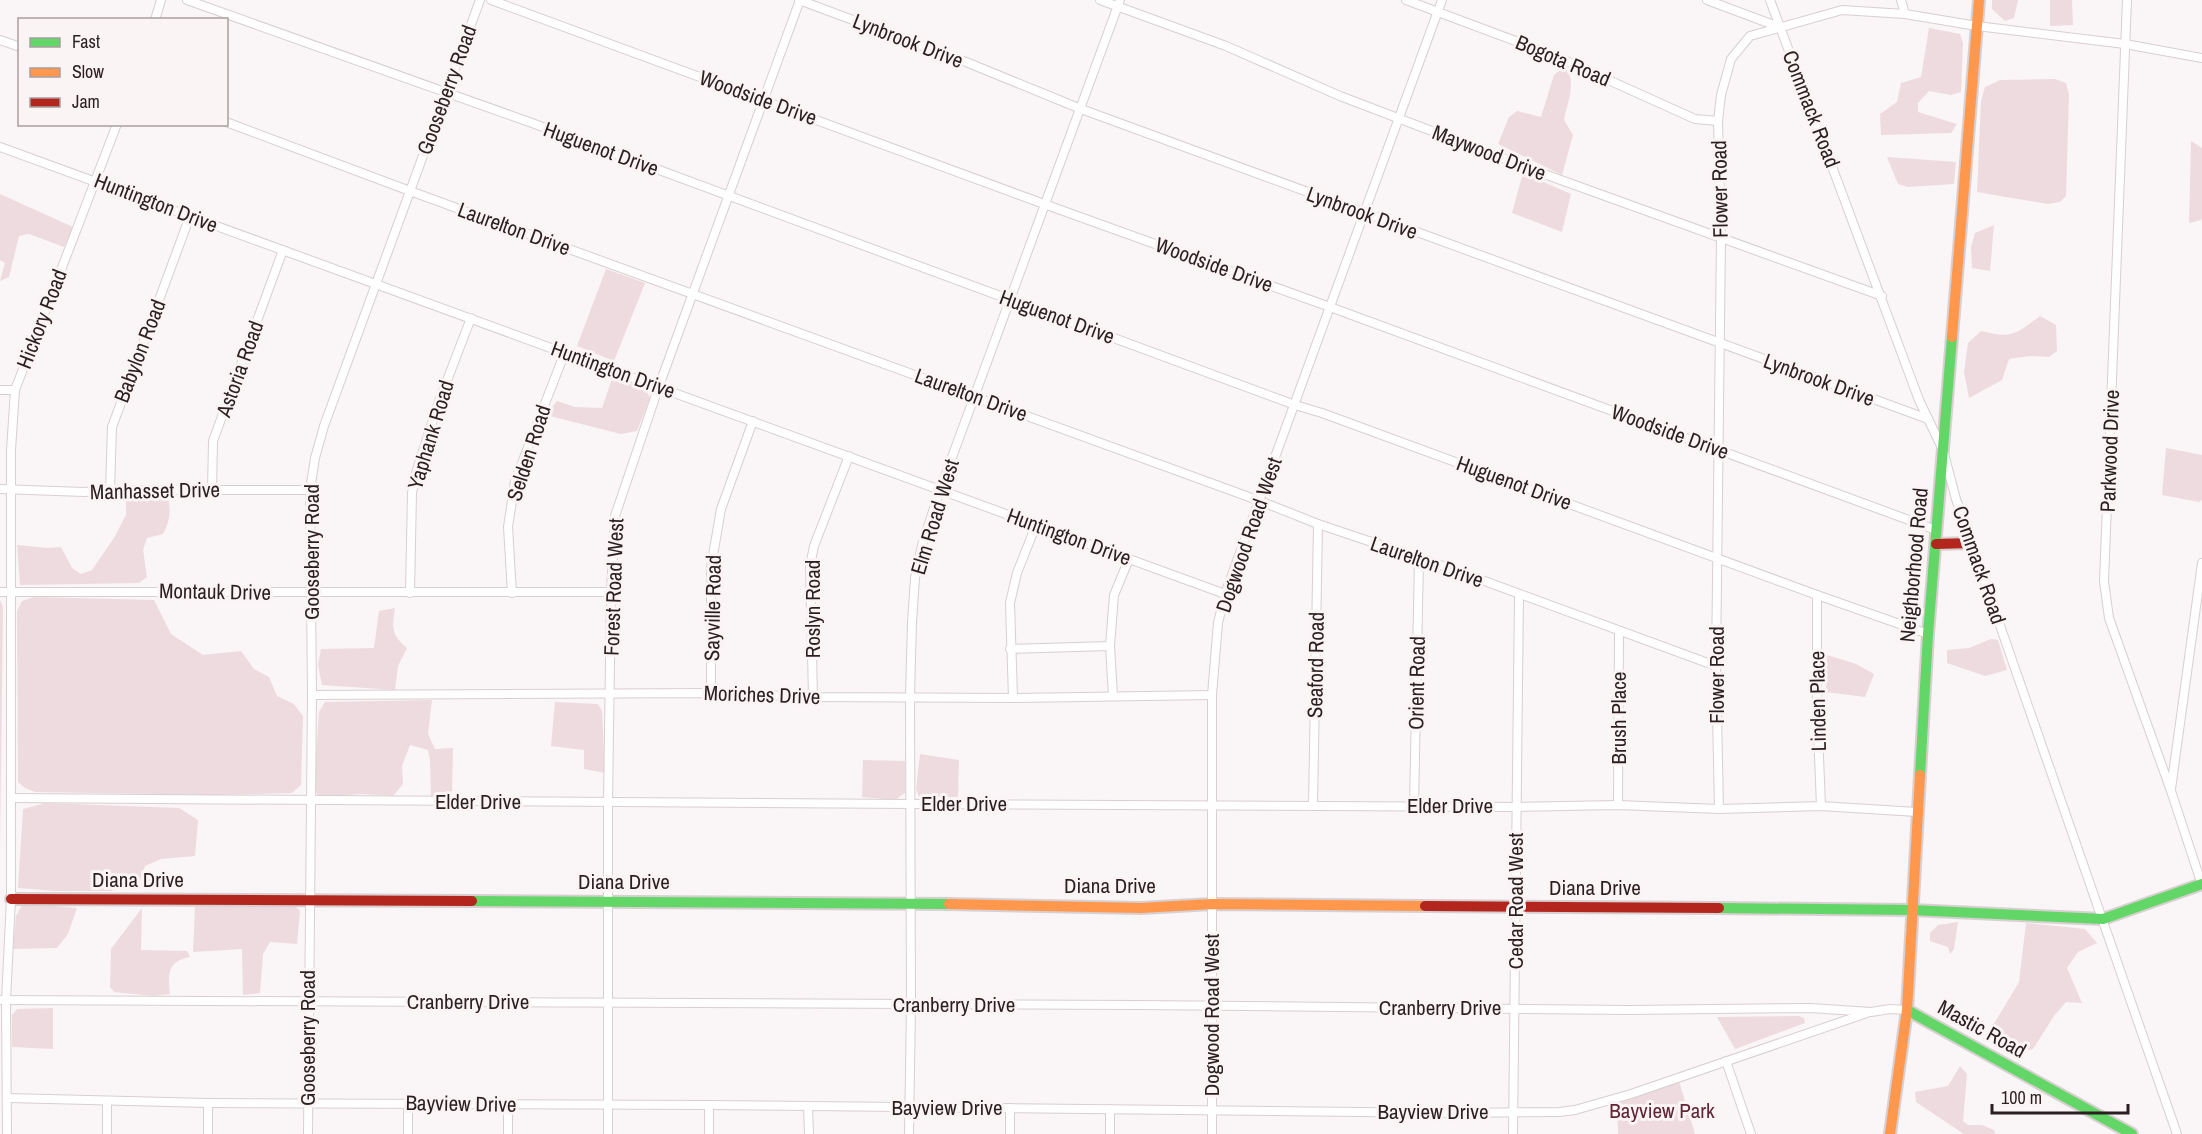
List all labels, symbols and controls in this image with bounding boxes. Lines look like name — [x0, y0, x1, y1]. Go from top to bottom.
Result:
street label: Lynbrook Drive — [849, 6, 968, 75]
legend — [18, 18, 228, 126]
street label: Gooseberry Road — [410, 21, 483, 159]
street label: Bogota Road — [1511, 28, 1615, 94]
text: Fast — [72, 29, 100, 54]
street label: Commack Road — [1776, 46, 1847, 172]
text: Slow — [72, 59, 104, 84]
street label: Woodside Drive — [695, 63, 821, 132]
text: Jam — [72, 89, 100, 114]
street label: Huguenot Drive — [540, 114, 663, 183]
street label: Maywood Drive — [1428, 118, 1550, 188]
street label: Flower Road — [1704, 140, 1735, 238]
street label: Huntington Drive — [90, 166, 222, 239]
street label: Lynbrook Drive — [1303, 179, 1422, 246]
street label: Laurelton Drive — [454, 195, 574, 262]
street label: Woodside Drive — [1151, 230, 1277, 299]
street label: Hickory Road — [9, 265, 74, 373]
street label: Huguenot Drive — [996, 282, 1119, 351]
street label: Babylon Road — [107, 295, 172, 407]
street label: Astoria Road — [208, 317, 270, 422]
street label: Huntington Drive — [547, 334, 679, 405]
street label: Lynbrook Drive — [1760, 346, 1879, 413]
street label: Laurelton Drive — [911, 361, 1031, 428]
street label: Yaphank Road — [400, 377, 461, 493]
street label: Parkwood Drive — [2093, 389, 2126, 513]
street label: Woodside Drive — [1607, 397, 1733, 466]
street label: Selden Road — [499, 401, 558, 505]
street label: Huguenot Drive — [1453, 448, 1576, 517]
street label: Dogwood Road West — [1208, 453, 1289, 616]
street label: Elm Road West — [903, 455, 966, 578]
street label: Manhasset Drive — [90, 475, 220, 506]
street label: Gooseberry Road — [297, 484, 326, 620]
street label: Neighborhood Road — [1892, 486, 1935, 643]
street label: Huntington Drive — [1003, 501, 1135, 572]
street label: Commack Road — [1946, 502, 2013, 628]
street label: Forest Road West — [597, 517, 630, 656]
street label: Laurelton Drive — [1367, 529, 1488, 594]
street label: Sayville Road — [697, 555, 728, 661]
street label: Roslyn Road — [798, 560, 827, 658]
street label: Montauk Drive — [159, 576, 271, 607]
street label: Seaford Road — [1300, 612, 1331, 718]
street label: Flower Road — [1702, 626, 1731, 724]
street label: Orient Road — [1401, 636, 1432, 730]
street label: Linden Place — [1802, 650, 1833, 752]
street label: Brush Place — [1604, 672, 1633, 764]
street label: Moriches Drive — [703, 678, 821, 711]
street label: Elder Drive — [435, 787, 521, 816]
street label: Elder Drive — [921, 789, 1007, 818]
street label: Elder Drive — [1407, 791, 1493, 820]
street label: Cedar Road West — [1501, 833, 1530, 969]
street label: Diana Drive — [92, 865, 184, 894]
street label: Diana Drive — [578, 867, 670, 896]
street label: Diana Drive — [1064, 871, 1156, 900]
street label: Diana Drive — [1549, 873, 1641, 902]
street label: Dogwood Road West — [1197, 934, 1226, 1096]
street label: Gooseberry Road — [293, 970, 322, 1106]
street label: Cranberry Drive — [407, 987, 529, 1016]
street label: Cranberry Drive — [893, 990, 1015, 1019]
street label: Mastic Road — [1933, 992, 2032, 1065]
street label: Cranberry Drive — [1379, 993, 1501, 1022]
scale bar — [1992, 1077, 2128, 1115]
text: 100 m — [2001, 1085, 2042, 1110]
street label: Bayview Drive — [405, 1088, 517, 1119]
street label: Bayview Drive — [891, 1093, 1003, 1122]
park label: Bayview Park — [1609, 1096, 1715, 1125]
street label: Bayview Drive — [1377, 1097, 1489, 1126]

